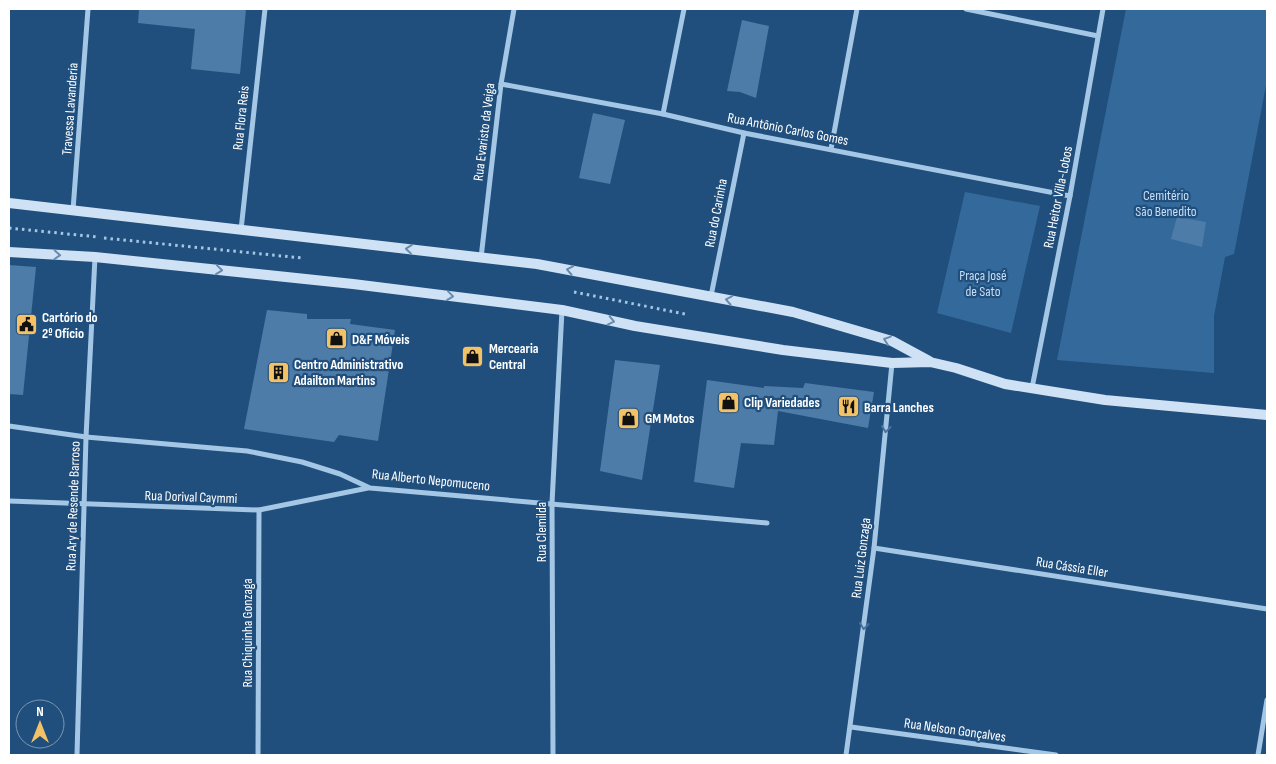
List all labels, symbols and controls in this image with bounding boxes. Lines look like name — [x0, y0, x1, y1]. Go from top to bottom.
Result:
street label: Travessa Lavanderia — [58, 62, 82, 156]
street label: Rua Evaristo da Veiga — [470, 82, 498, 182]
street label: Rua Flora Reis — [229, 85, 253, 151]
street label: Rua Antônio Carlos Gomes — [726, 109, 850, 149]
street label: Rua Heitor Villa-Lobos — [1040, 145, 1076, 249]
street label: Rua do Carinha — [701, 177, 731, 249]
park label: Cemitério São Benedito — [1135, 187, 1197, 220]
one-way arrow — [404, 244, 412, 255]
one-way arrow — [54, 250, 62, 261]
one-way arrow — [215, 264, 223, 275]
one-way arrow — [565, 265, 574, 276]
park label: Praça José de Sato — [959, 267, 1007, 300]
one-way arrow — [447, 290, 455, 301]
one-way arrow — [725, 296, 734, 306]
place label: Cartório do 2º Ofício — [42, 309, 98, 342]
public building icon: Cartório do 2º Ofício — [14, 313, 38, 337]
one-way arrow — [606, 315, 615, 325]
shop icon: D&F Móveis — [324, 327, 348, 351]
place label: D&F Móveis — [352, 331, 410, 348]
one-way arrow — [883, 336, 891, 346]
place label: Mercearia Central — [489, 340, 539, 373]
shop icon: Mercearia Central — [461, 344, 485, 368]
place label: Centro Administrativo Adailton Martins — [293, 356, 403, 389]
building icon: Centro Administrativo Adailton Martins — [266, 360, 290, 384]
shop icon: Clip Variedades — [716, 390, 740, 414]
place label: Clip Variedades — [744, 394, 820, 411]
restaurant icon: Barra Lanches — [836, 395, 860, 419]
place label: Barra Lanches — [864, 399, 934, 416]
shop icon: GM Motos — [617, 406, 641, 430]
place label: GM Motos — [645, 410, 694, 427]
one-way arrow — [881, 426, 892, 434]
street label: Rua Ary de Resende Barroso — [62, 441, 84, 571]
street label: Rua Alberto Nepomuceno — [371, 465, 491, 495]
street label: Rua Dorival Caymmi — [144, 487, 238, 507]
street label: Rua Clemilda — [533, 502, 550, 562]
street label: Rua Luiz Gonzaga — [848, 517, 874, 599]
street label: Rua Cássia Eller — [1035, 553, 1109, 581]
street label: Rua Chiquinha Gonzaga — [239, 578, 256, 688]
one-way arrow — [859, 622, 870, 630]
north arrow — [15, 699, 65, 749]
text: N — [36, 703, 44, 720]
street label: Rua Nelson Gonçalves — [903, 714, 1007, 746]

